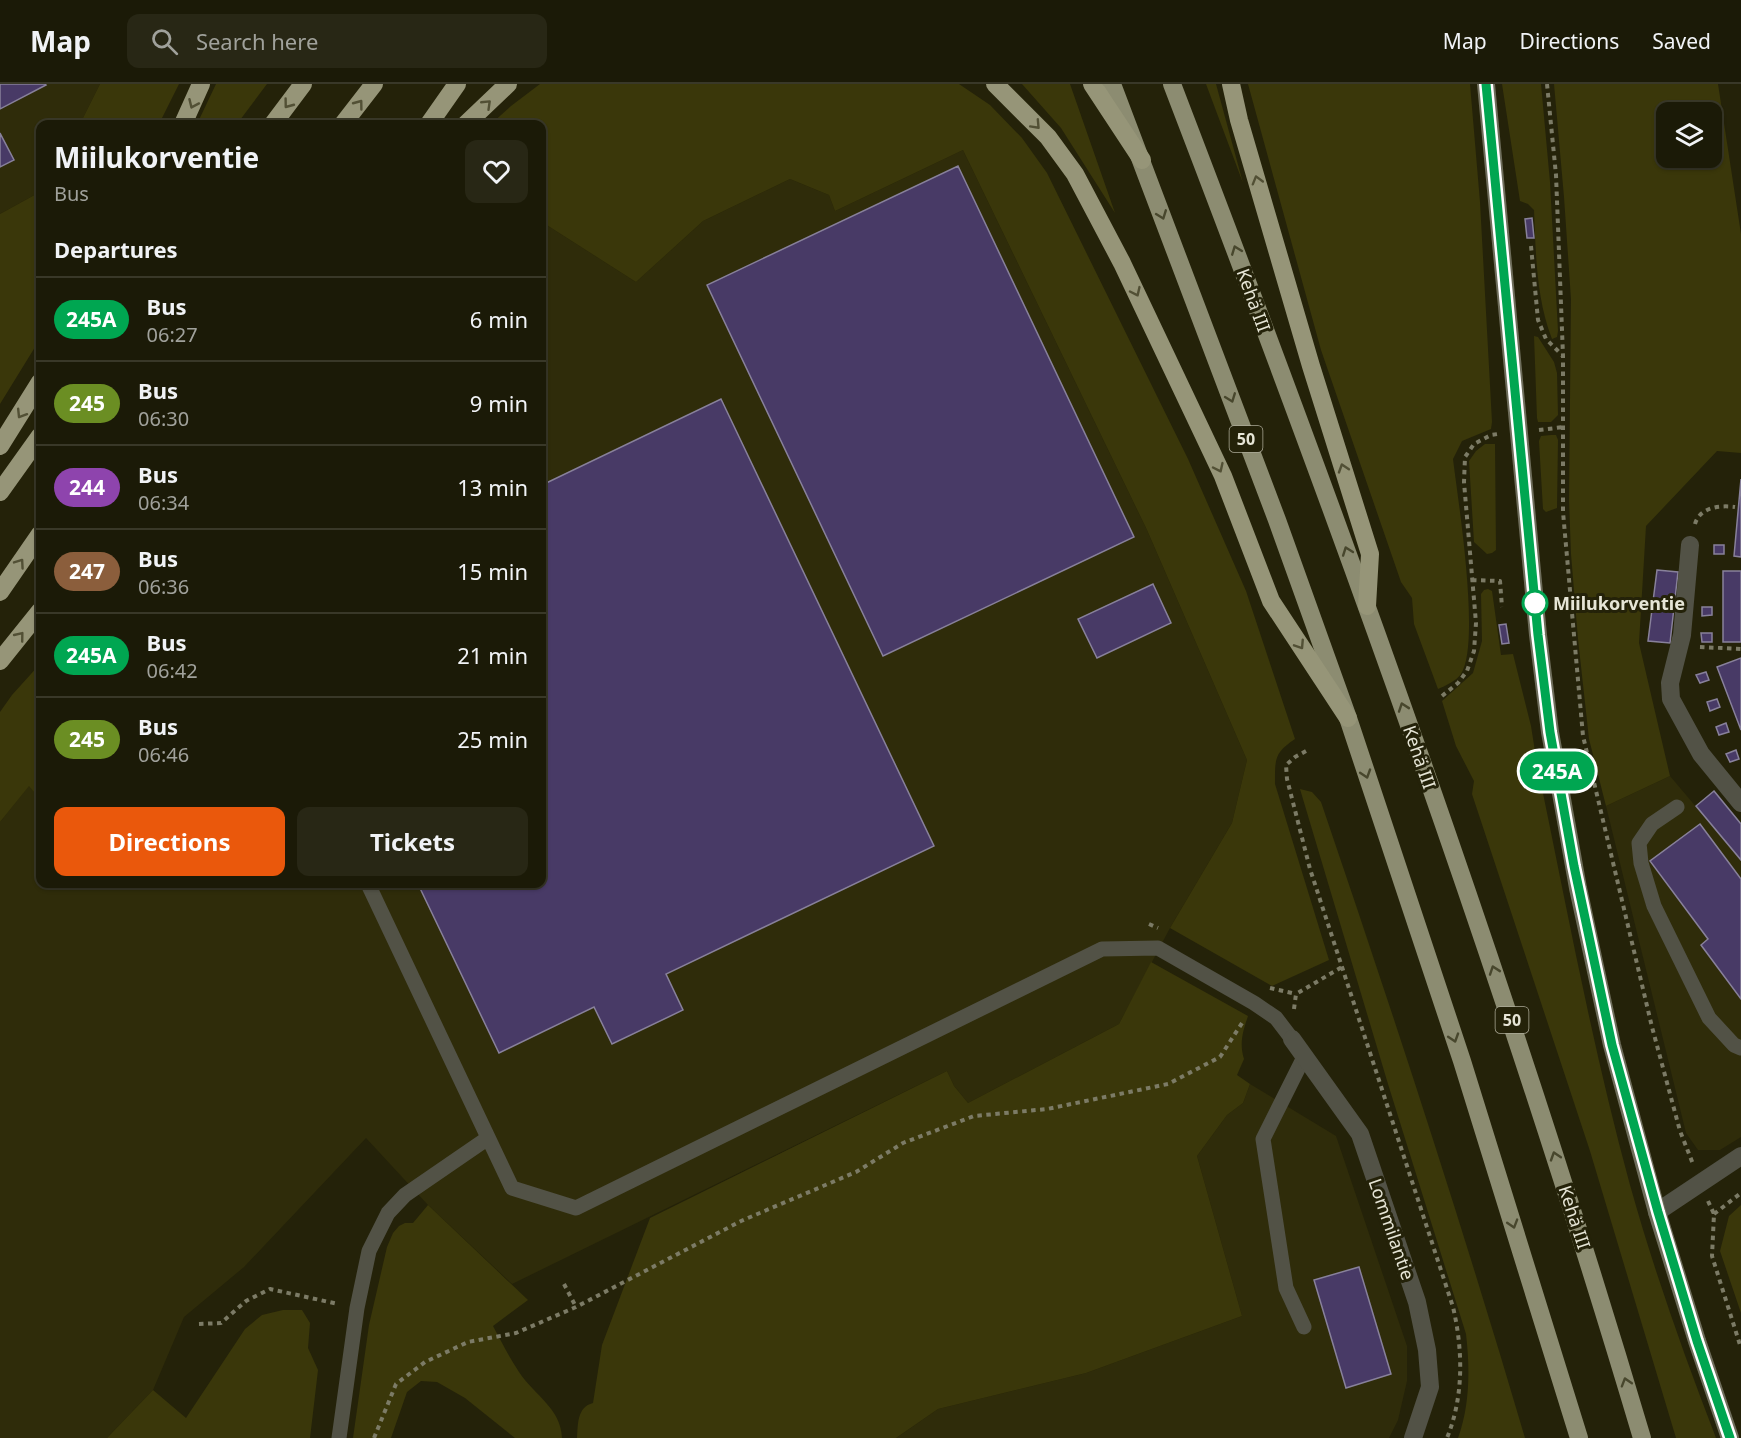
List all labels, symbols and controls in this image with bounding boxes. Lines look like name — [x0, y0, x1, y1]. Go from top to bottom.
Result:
search box — [127, 14, 547, 68]
text: Map — [30, 22, 91, 60]
icon: search — [148, 25, 181, 58]
text: Search here — [196, 26, 318, 56]
text: Map — [1443, 27, 1487, 55]
text: Directions — [1520, 27, 1619, 55]
text: Saved — [1652, 27, 1711, 55]
one-way arrow — [188, 98, 200, 109]
one-way arrow — [284, 98, 295, 109]
one-way arrow — [351, 100, 362, 111]
one-way arrow — [480, 100, 490, 111]
map controls — [1656, 102, 1722, 168]
button: layers — [1656, 102, 1722, 168]
one-way arrow — [1029, 119, 1040, 129]
text: Miilukorventie — [54, 138, 259, 176]
button: heart — [465, 140, 528, 203]
one-way arrow — [1252, 175, 1264, 186]
text: Bus — [54, 180, 89, 207]
one-way arrow — [1155, 209, 1168, 220]
text: Departures — [54, 234, 178, 264]
one-way arrow — [1231, 245, 1243, 256]
street label: Kehä III — [1232, 265, 1276, 335]
one-way arrow — [1129, 285, 1141, 296]
text: Bus — [147, 291, 187, 321]
text: 6 min — [470, 304, 528, 334]
text: 245A — [66, 305, 117, 333]
text: 06:27 — [147, 321, 198, 348]
text: Bus — [138, 375, 178, 405]
text: 9 min — [470, 388, 528, 418]
text: 245 — [69, 389, 105, 417]
one-way arrow — [1224, 391, 1236, 402]
text: 06:30 — [138, 405, 189, 432]
one-way arrow — [16, 408, 28, 418]
road number: 50 — [1230, 426, 1262, 452]
text: Bus — [138, 459, 178, 489]
one-way arrow — [1212, 462, 1224, 473]
one-way arrow — [1338, 463, 1350, 474]
text: 13 min — [457, 472, 528, 502]
text: 244 — [69, 473, 105, 501]
text: 06:34 — [138, 489, 189, 516]
text: Bus — [138, 543, 178, 573]
one-way arrow — [1342, 546, 1355, 557]
text: 15 min — [457, 556, 528, 586]
text: 247 — [69, 557, 105, 585]
one-way arrow — [13, 558, 24, 569]
text: 06:36 — [138, 573, 189, 600]
marker: Miilukorventie — [1522, 590, 1548, 616]
place label: Miilukorventie — [1553, 591, 1685, 615]
text: Bus — [147, 627, 187, 657]
one-way arrow — [13, 632, 24, 643]
one-way arrow — [1293, 638, 1304, 649]
text: 21 min — [457, 640, 528, 670]
text: 245A — [66, 641, 117, 669]
text: 06:42 — [147, 657, 198, 684]
one-way arrow — [1397, 702, 1410, 713]
text: Bus — [138, 711, 178, 741]
street label: Kehä III — [1398, 722, 1442, 792]
text: 25 min — [457, 724, 528, 754]
text: 245 — [69, 725, 105, 753]
text: 06:46 — [138, 741, 189, 768]
line badge: 245A — [1515, 752, 1599, 790]
text: 245A — [1532, 757, 1582, 785]
one-way arrow — [1359, 768, 1372, 779]
button: Directions — [54, 807, 285, 876]
button: Tickets — [297, 807, 528, 876]
one-way arrow — [1489, 965, 1502, 976]
road number: 50 — [1496, 1007, 1528, 1033]
one-way arrow — [1447, 1032, 1460, 1043]
one-way arrow — [1550, 1151, 1563, 1162]
street label: Lommilantie — [1363, 1175, 1421, 1283]
street label: Kehä III — [1553, 1182, 1597, 1252]
one-way arrow — [1506, 1218, 1518, 1229]
one-way arrow — [1621, 1377, 1633, 1388]

